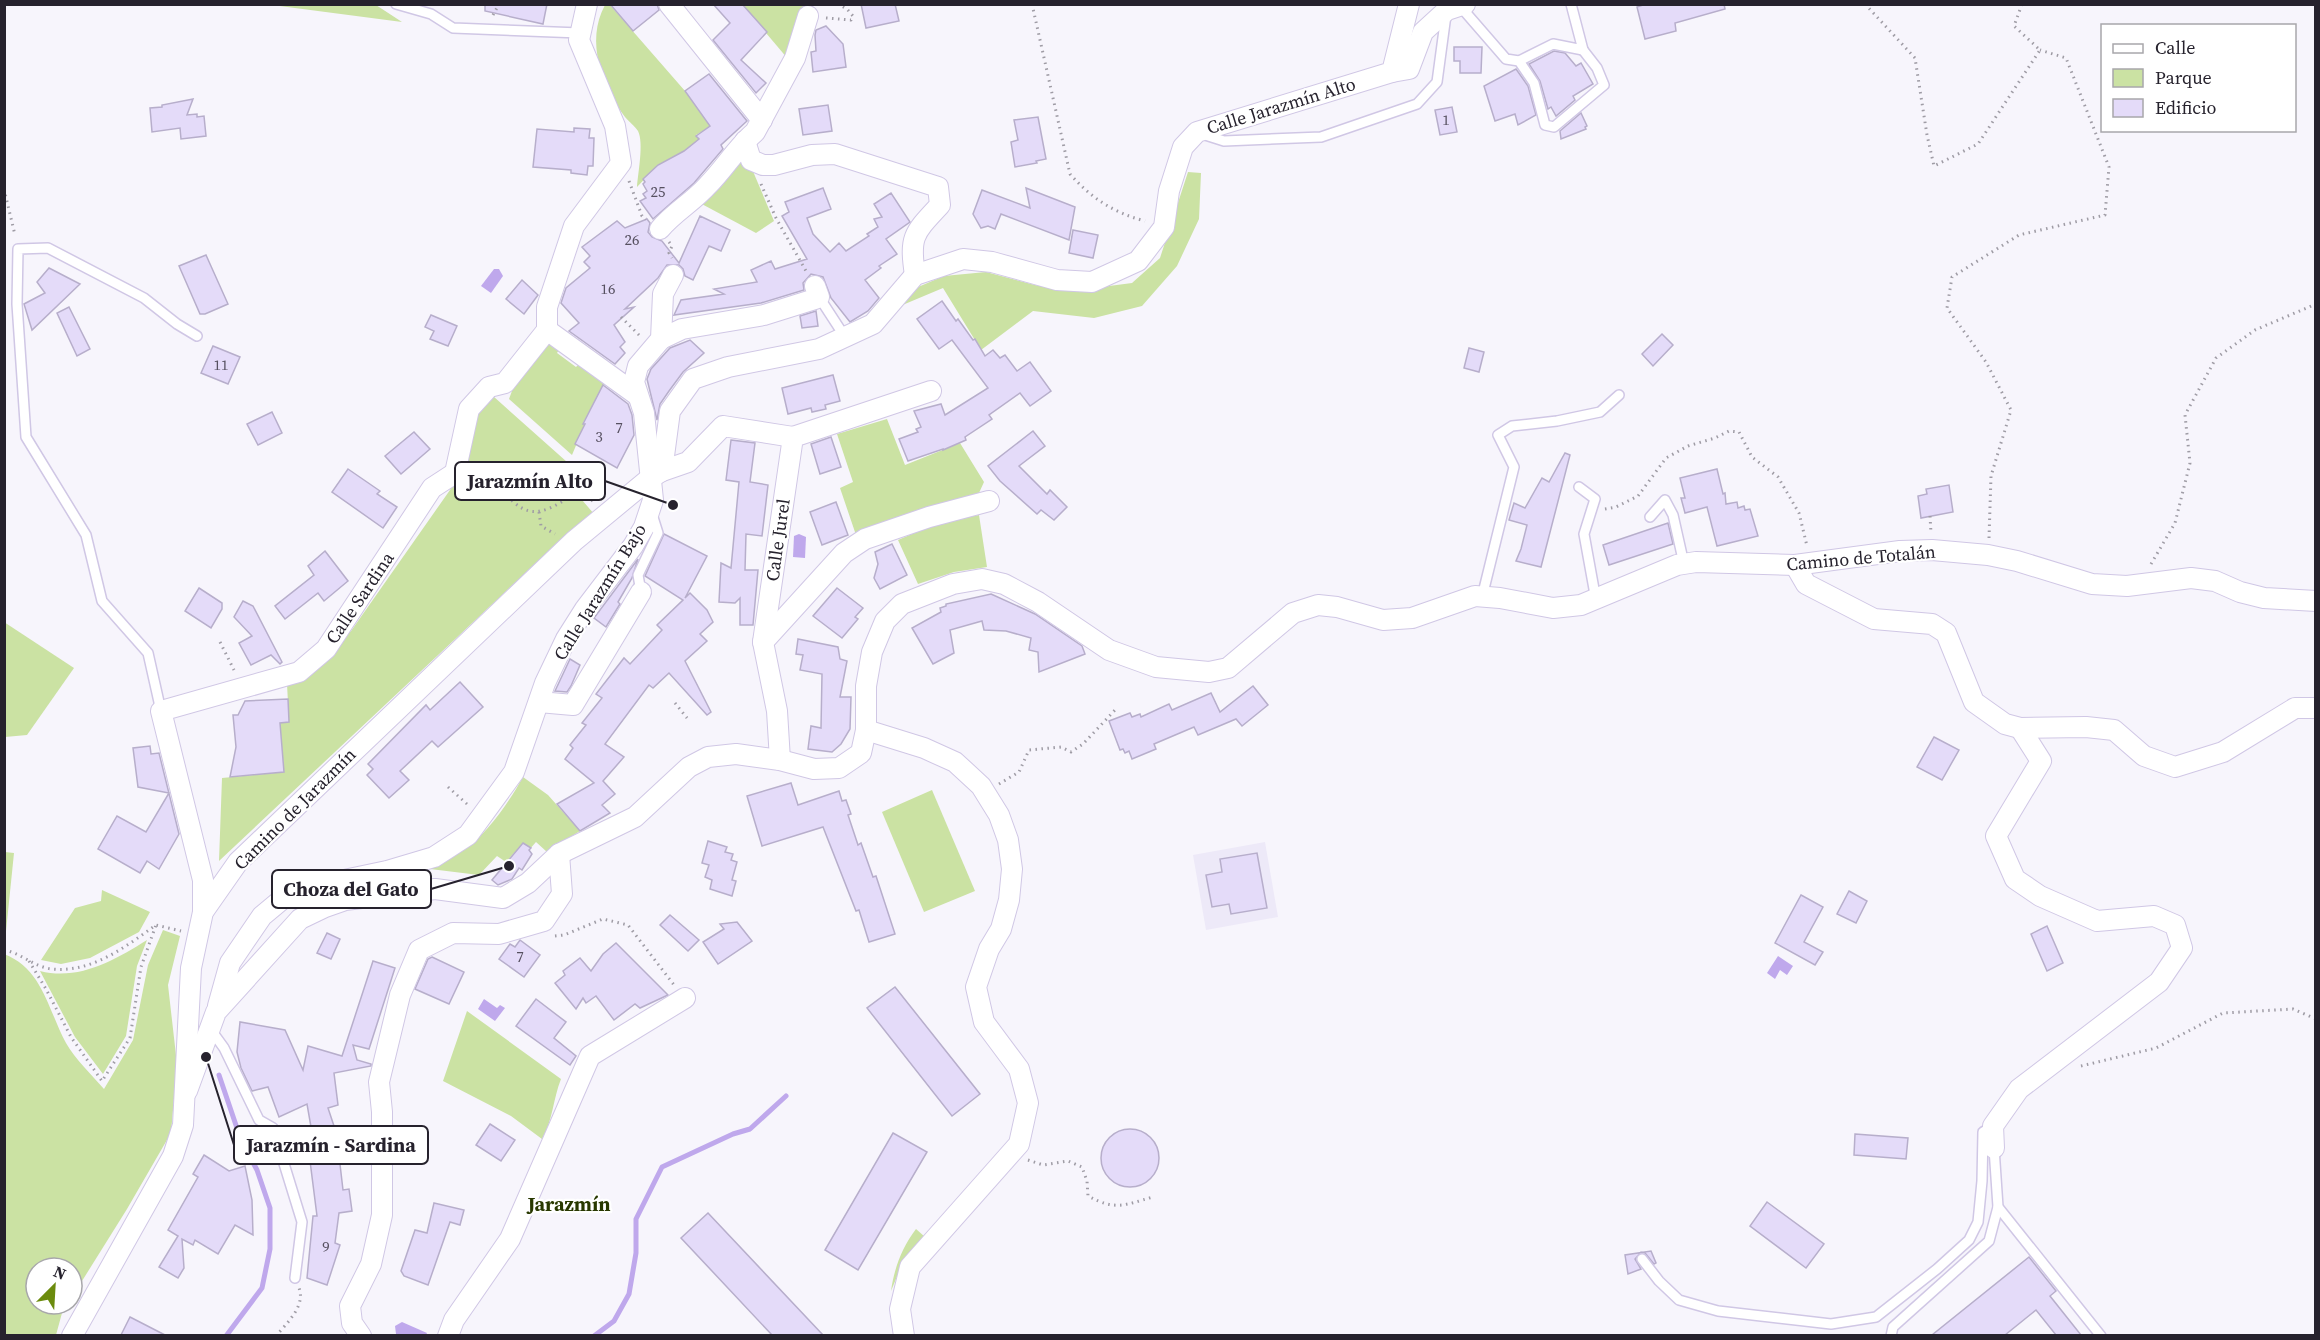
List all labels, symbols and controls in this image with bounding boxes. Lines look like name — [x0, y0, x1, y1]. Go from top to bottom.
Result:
legend — [2101, 24, 2296, 132]
text: Calle — [2155, 35, 2195, 60]
text: Parque — [2155, 65, 2212, 90]
street label: Calle Jarazmín Alto — [1203, 71, 1358, 140]
text: Edificio — [2155, 95, 2216, 120]
house number: 1 — [1442, 109, 1450, 130]
house number: 25 — [650, 181, 666, 202]
house number: 26 — [624, 229, 640, 250]
house number: 16 — [600, 278, 616, 299]
house number: 11 — [213, 354, 229, 375]
house number: 7 — [615, 417, 623, 438]
house number: 3 — [595, 426, 603, 447]
callout: Jarazmín Alto — [455, 462, 605, 500]
text: Jarazmín Alto — [465, 467, 593, 495]
street label: Calle Jurel — [759, 497, 796, 583]
street label: Calle Jarazmín Bajo — [547, 519, 652, 665]
street label: Camino de Totalán — [1785, 539, 1937, 576]
street label: Calle Sardina — [320, 546, 400, 649]
street label: Camino de Jarazmín — [228, 742, 361, 875]
callout: Choza del Gato — [272, 870, 431, 908]
text: Choza del Gato — [283, 875, 419, 903]
house number: 7 — [516, 946, 524, 967]
callout: Jarazmín - Sardina — [234, 1126, 428, 1164]
text: Jarazmín - Sardina — [244, 1131, 416, 1159]
district label: Jarazmín — [525, 1190, 611, 1218]
house number: 9 — [322, 1236, 330, 1257]
north arrow — [24, 1256, 84, 1316]
text: N — [50, 1260, 70, 1285]

